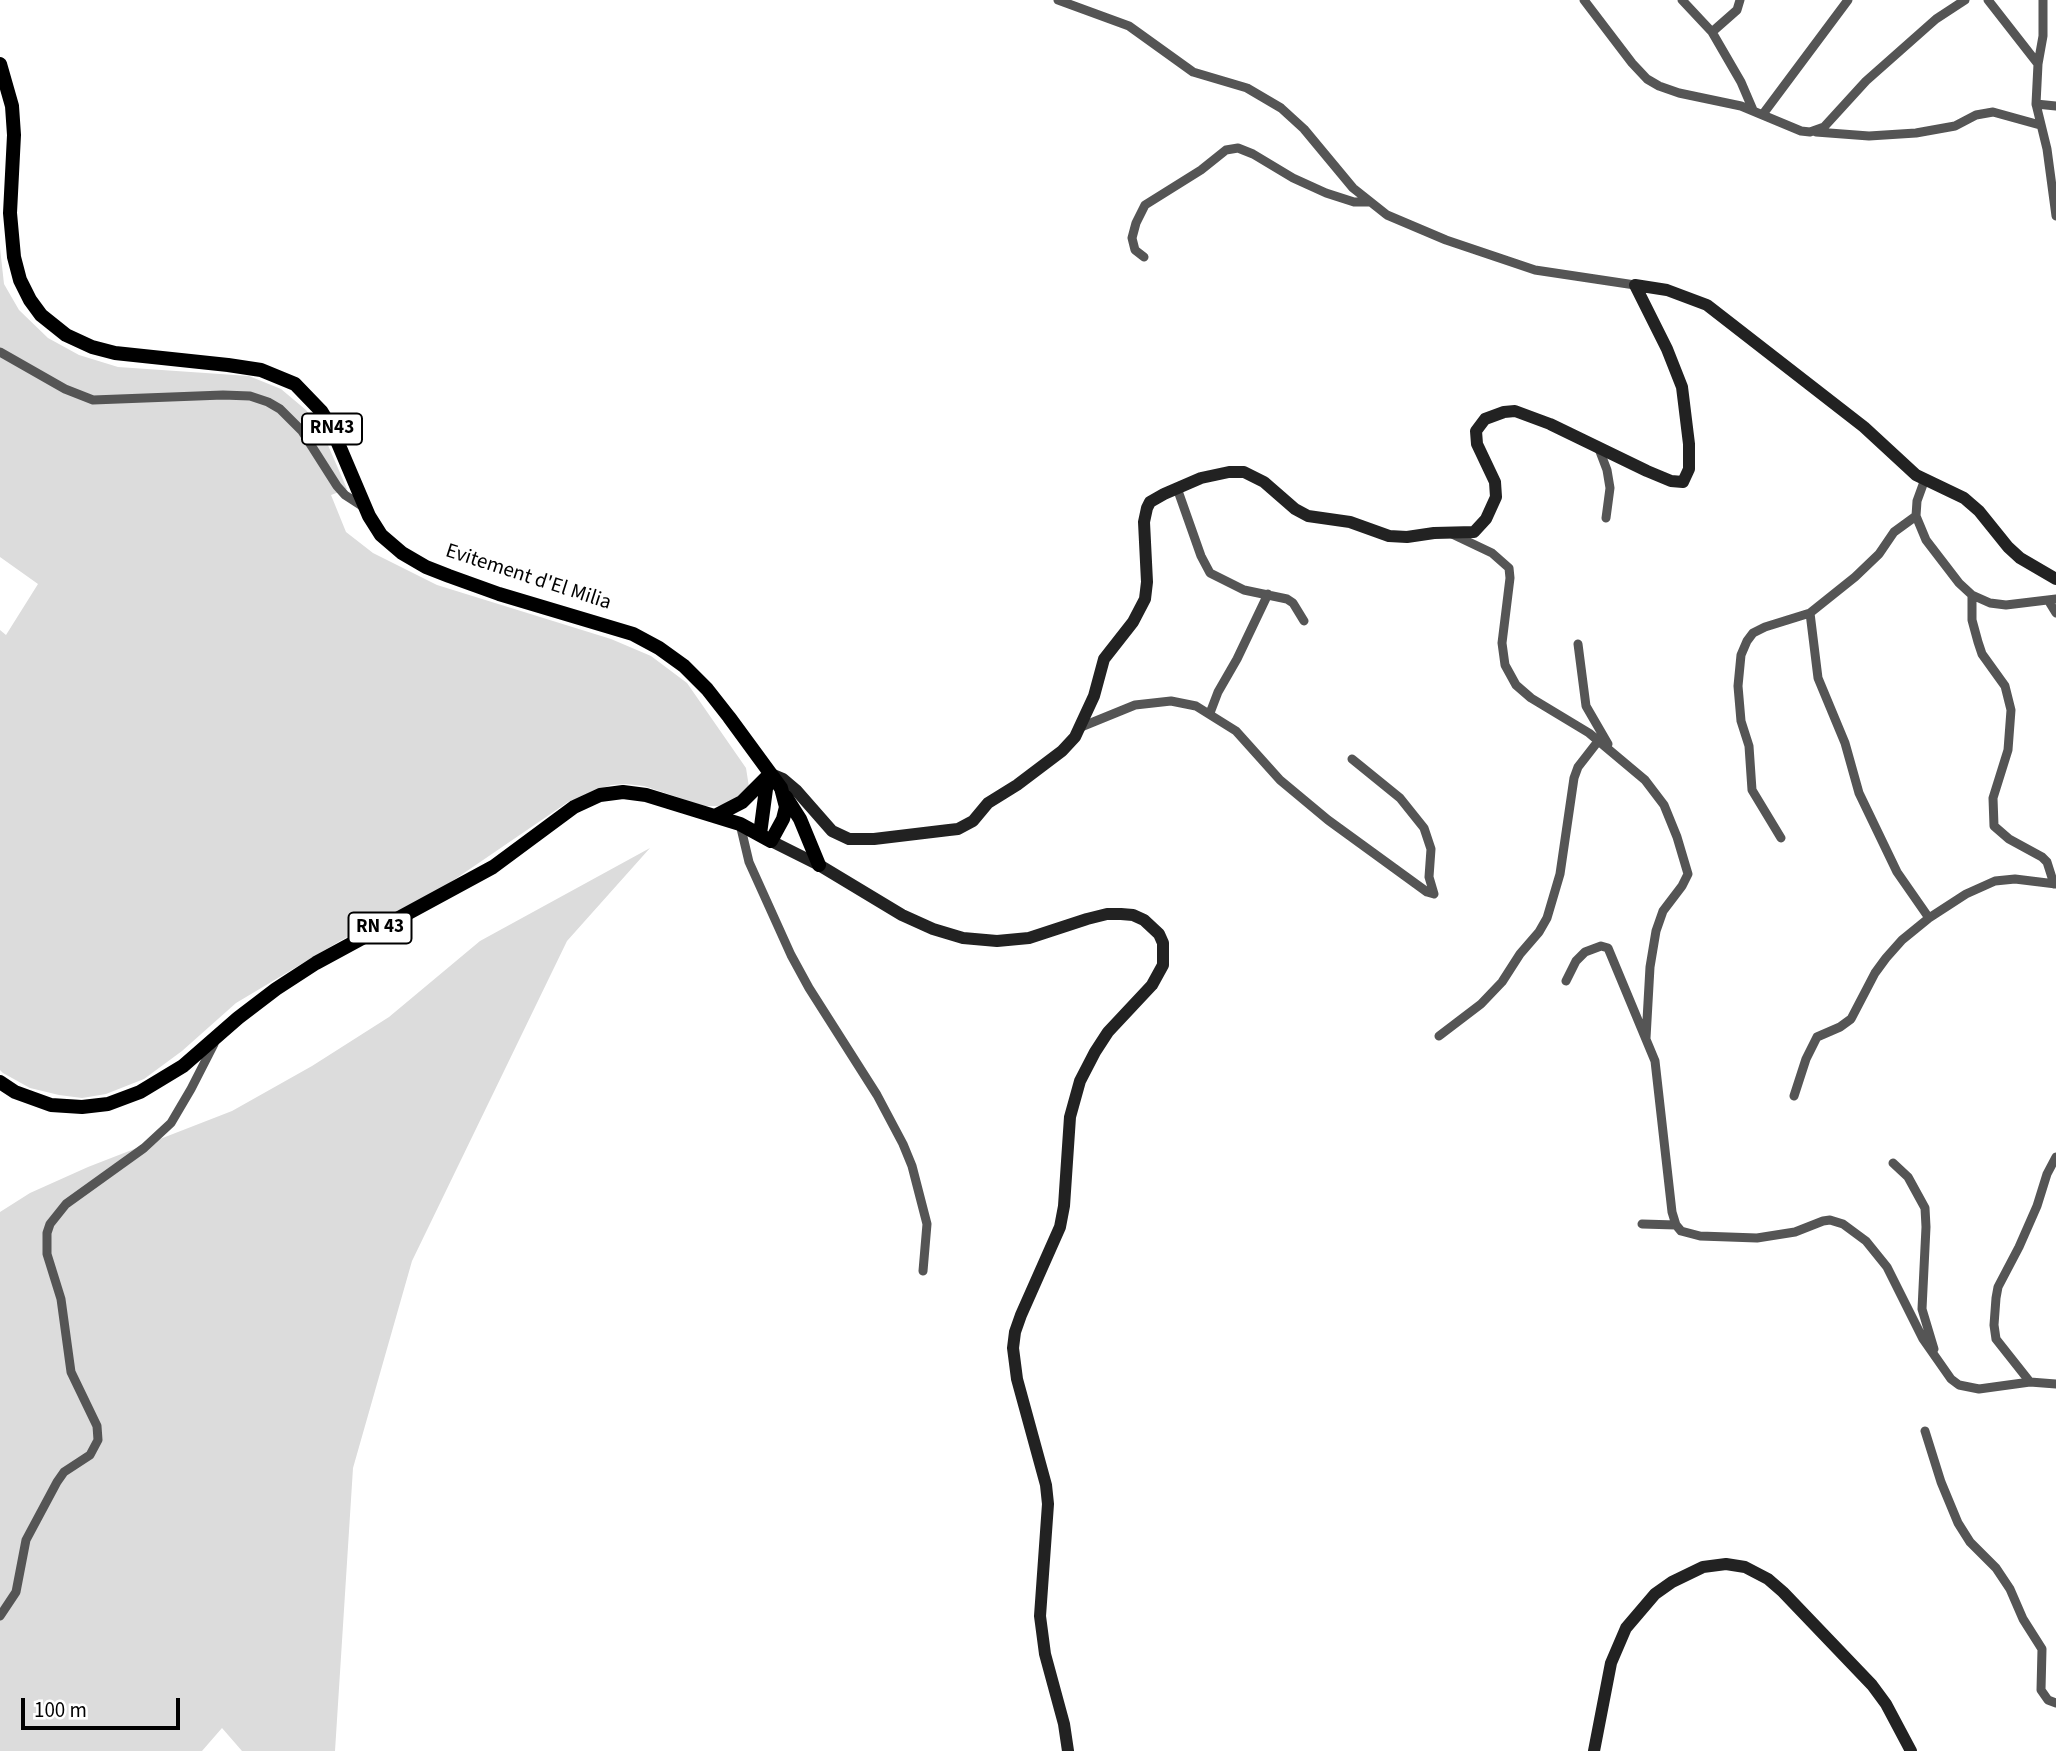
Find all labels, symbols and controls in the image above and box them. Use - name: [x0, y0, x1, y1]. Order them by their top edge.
- road number: RN43: [302, 414, 362, 444]
- street label: Evitement d'El Milia: [442, 539, 614, 617]
- road number: RN 43: [348, 912, 412, 944]
- scale bar: [24, 1684, 184, 1728]
- text: 100 m: [34, 1695, 87, 1725]

